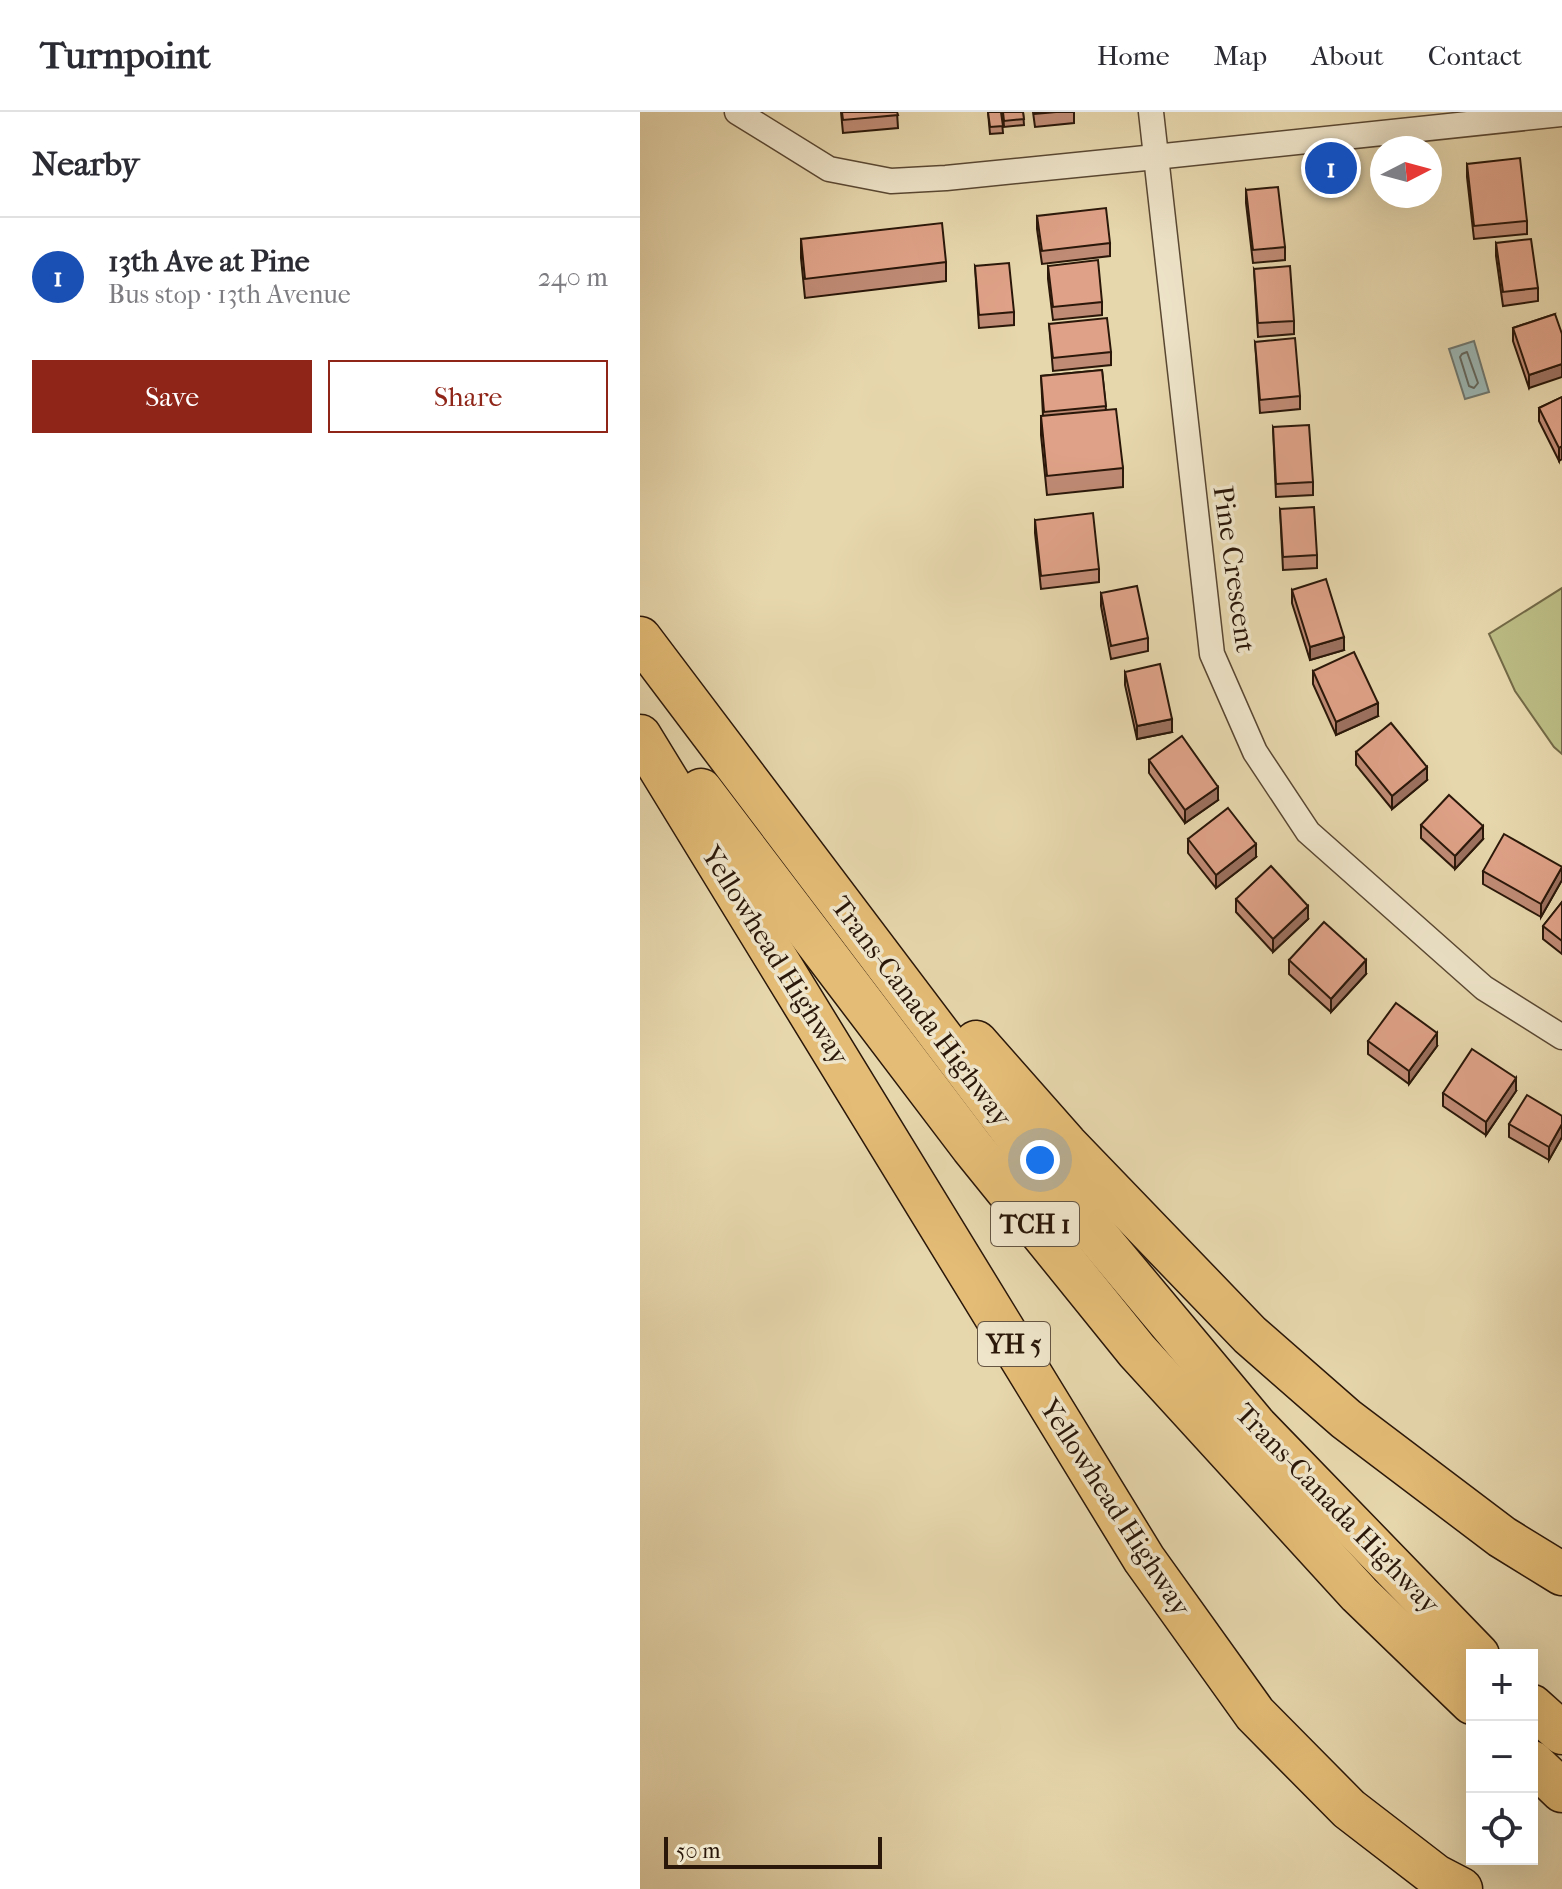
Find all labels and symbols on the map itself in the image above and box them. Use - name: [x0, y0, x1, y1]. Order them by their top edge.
- north arrow: [1370, 136, 1442, 208]
- pin: 1: [1305, 138, 1357, 198]
- street label: Pine Crescent: [1206, 484, 1263, 655]
- street label: Yellowhead Highway: [694, 839, 857, 1072]
- street label: Trans-Canada Highway: [824, 890, 1019, 1134]
- your location: [1020, 1140, 1060, 1180]
- road number: TCH 1: [991, 1202, 1079, 1246]
- road number: YH 5: [978, 1322, 1050, 1366]
- street label: Yellowhead Highway: [1033, 1392, 1199, 1623]
- street label: Trans-Canada Highway: [1229, 1396, 1447, 1621]
- scale bar: [664, 1833, 882, 1869]

